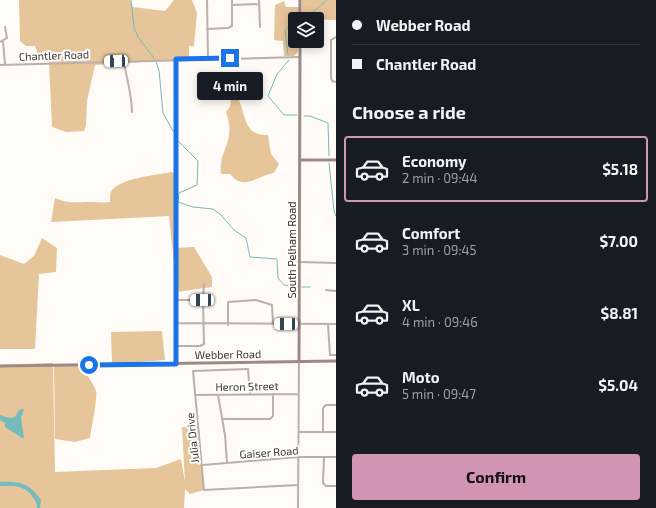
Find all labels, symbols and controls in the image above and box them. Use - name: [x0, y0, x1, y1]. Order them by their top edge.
- map controls: [288, 12, 324, 48]
- button: layers: [288, 12, 324, 48]
- text: Webber Road: [376, 16, 470, 34]
- street label: Chantler Road: [19, 47, 89, 63]
- route end: [221, 49, 239, 67]
- car: [104, 55, 128, 67]
- text: Chantler Road: [376, 55, 476, 73]
- callout: 4 min: [197, 72, 263, 100]
- text: 4 min: [213, 78, 247, 94]
- text: Choose a ride: [352, 101, 466, 123]
- icon: car: [354, 151, 390, 187]
- text: Economy: [402, 152, 467, 170]
- text: $5.18: [602, 160, 638, 178]
- text: 2 min · 09:44: [402, 170, 478, 186]
- street label: South Pelham Road: [285, 201, 298, 299]
- icon: car: [354, 223, 390, 259]
- text: Comfort: [402, 224, 460, 242]
- text: $7.00: [599, 232, 638, 250]
- text: 3 min · 09:45: [402, 242, 476, 258]
- car: [190, 294, 214, 306]
- icon: car: [354, 295, 390, 331]
- text: XL: [402, 296, 420, 314]
- text: $8.81: [600, 304, 638, 322]
- text: 4 min · 09:46: [402, 314, 478, 330]
- car: [274, 318, 298, 330]
- street label: Webber Road: [195, 347, 261, 361]
- route start: [80, 356, 98, 374]
- icon: car: [354, 367, 390, 403]
- text: Moto: [402, 368, 440, 386]
- text: $5.04: [598, 376, 638, 394]
- street label: Heron Street: [215, 379, 279, 393]
- text: 5 min · 09:47: [402, 386, 476, 402]
- street label: Julia Drive: [183, 412, 201, 464]
- street label: Gaiser Road: [239, 443, 299, 461]
- button: Confirm: [352, 454, 640, 500]

